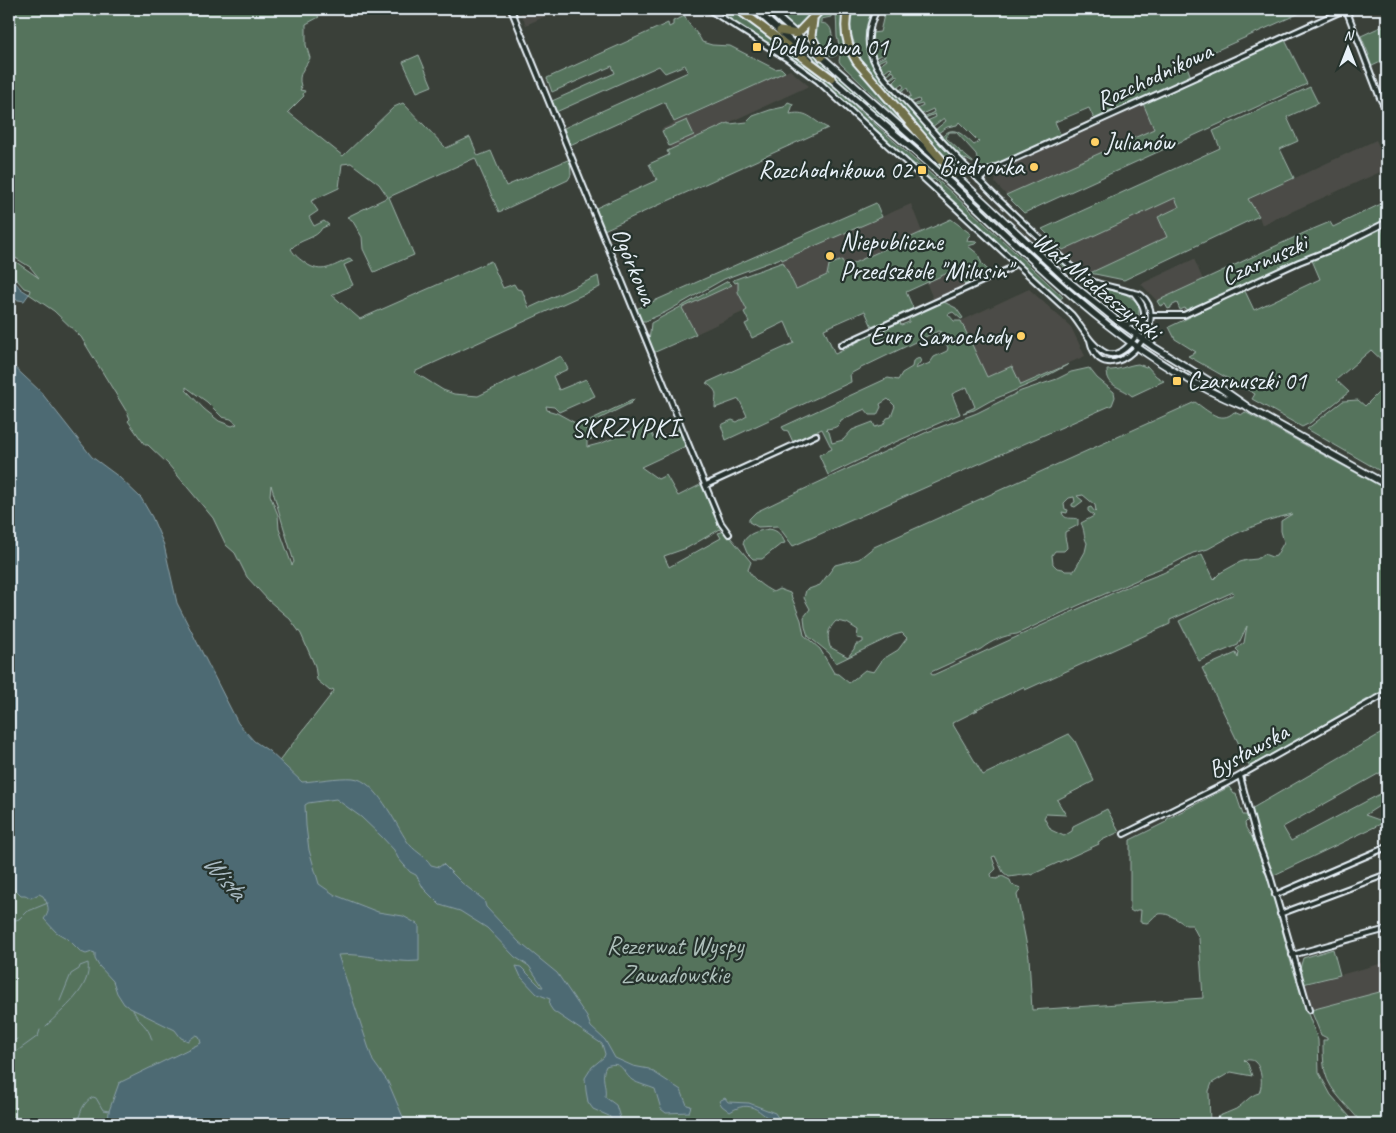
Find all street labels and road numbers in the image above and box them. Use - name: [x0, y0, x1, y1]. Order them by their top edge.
- street label: Rozchodnikowa: [1090, 34, 1219, 117]
- street label: Ogórkowa: [604, 223, 665, 311]
- street label: Wał Miedzeszyński: [1026, 224, 1170, 350]
- street label: Czarnuszki: [1216, 226, 1315, 293]
- street label: Bysławska: [1202, 715, 1296, 786]

